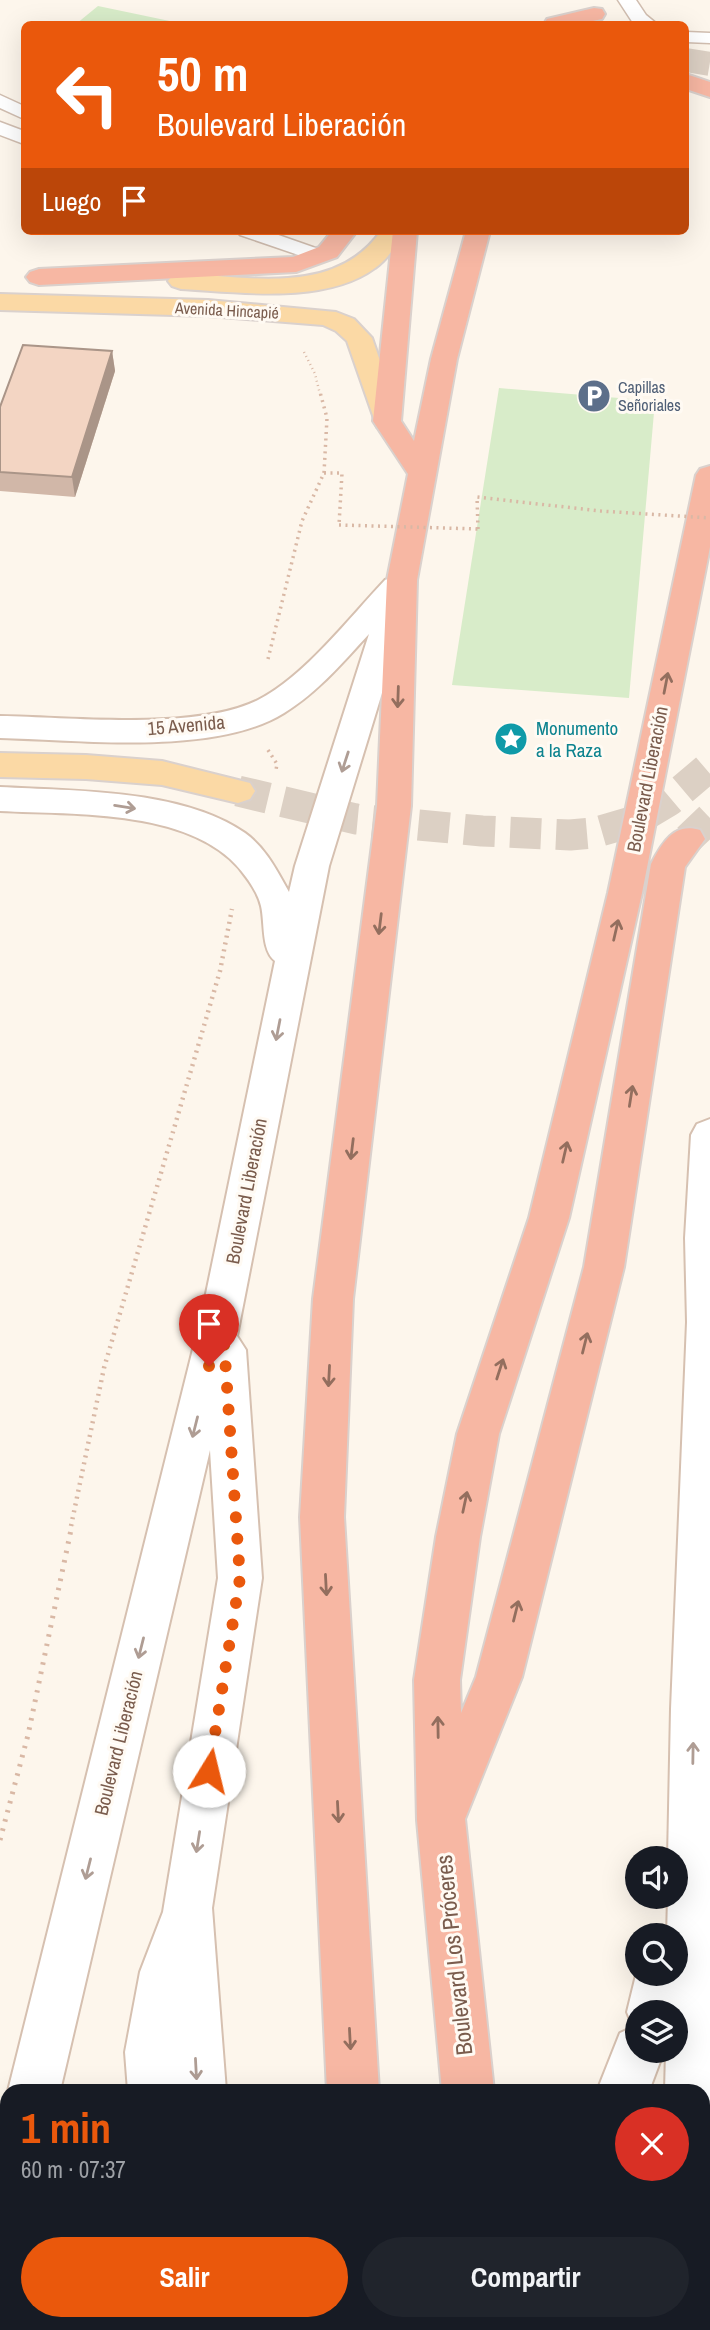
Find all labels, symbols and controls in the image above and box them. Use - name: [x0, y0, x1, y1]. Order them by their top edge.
- text: 50 m: [157, 40, 249, 106]
- icon: left: [42, 49, 133, 140]
- text: Boulevard Liberación: [157, 103, 406, 146]
- icon: arrive: [115, 182, 153, 220]
- text: Luego: [42, 184, 101, 219]
- street label: Avenida Hincapié: [173, 296, 280, 324]
- place label: Capillas Señoriales: [618, 376, 681, 416]
- parking icon: Capillas Señoriales: [575, 377, 613, 415]
- one-way arrow: [660, 672, 674, 695]
- one-way arrow: [391, 685, 405, 708]
- street label: Boulevard Liberación: [620, 704, 674, 854]
- street label: 15 Avenida: [146, 709, 226, 741]
- place label: Monumento a la Raza: [536, 715, 618, 763]
- place icon: Monumento a la Raza: [492, 720, 530, 758]
- one-way arrow: [337, 751, 350, 773]
- one-way arrow: [113, 801, 136, 814]
- one-way arrow: [373, 912, 386, 935]
- one-way arrow: [610, 919, 624, 942]
- one-way arrow: [271, 1018, 284, 1041]
- one-way arrow: [625, 1085, 638, 1108]
- street label: Boulevard Liberación: [219, 1116, 273, 1266]
- one-way arrow: [345, 1138, 358, 1160]
- one-way arrow: [559, 1141, 572, 1163]
- pin: [179, 1294, 239, 1366]
- icon: arrive: [190, 1305, 228, 1343]
- one-way arrow: [579, 1332, 592, 1355]
- one-way arrow: [495, 1359, 507, 1381]
- one-way arrow: [323, 1364, 336, 1387]
- one-way arrow: [188, 1415, 201, 1438]
- one-way arrow: [458, 1491, 472, 1514]
- one-way arrow: [320, 1573, 333, 1596]
- one-way arrow: [510, 1600, 523, 1623]
- one-way arrow: [134, 1636, 148, 1659]
- street label: Boulevard Liberación: [87, 1668, 149, 1818]
- one-way arrow: [432, 1716, 445, 1739]
- position arrow: [172, 1734, 246, 1808]
- one-way arrow: [686, 1742, 700, 1765]
- one-way arrow: [332, 1800, 345, 1823]
- one-way arrow: [191, 1831, 204, 1853]
- map controls: [625, 1846, 688, 2063]
- button: sound: [625, 1846, 688, 1909]
- street label: Boulevard Los Próceres: [428, 1853, 479, 2057]
- one-way arrow: [81, 1857, 94, 1880]
- button: search: [625, 1923, 688, 1986]
- button: layers: [625, 2000, 688, 2063]
- one-way arrow: [344, 2027, 357, 2050]
- one-way arrow: [190, 2057, 203, 2080]
- text: 1 min: [21, 2100, 111, 2156]
- button: close: [615, 2107, 689, 2181]
- text: 60 m · 07:37: [21, 2154, 126, 2185]
- button: Salir: [21, 2237, 348, 2317]
- button: Compartir: [362, 2237, 689, 2317]

